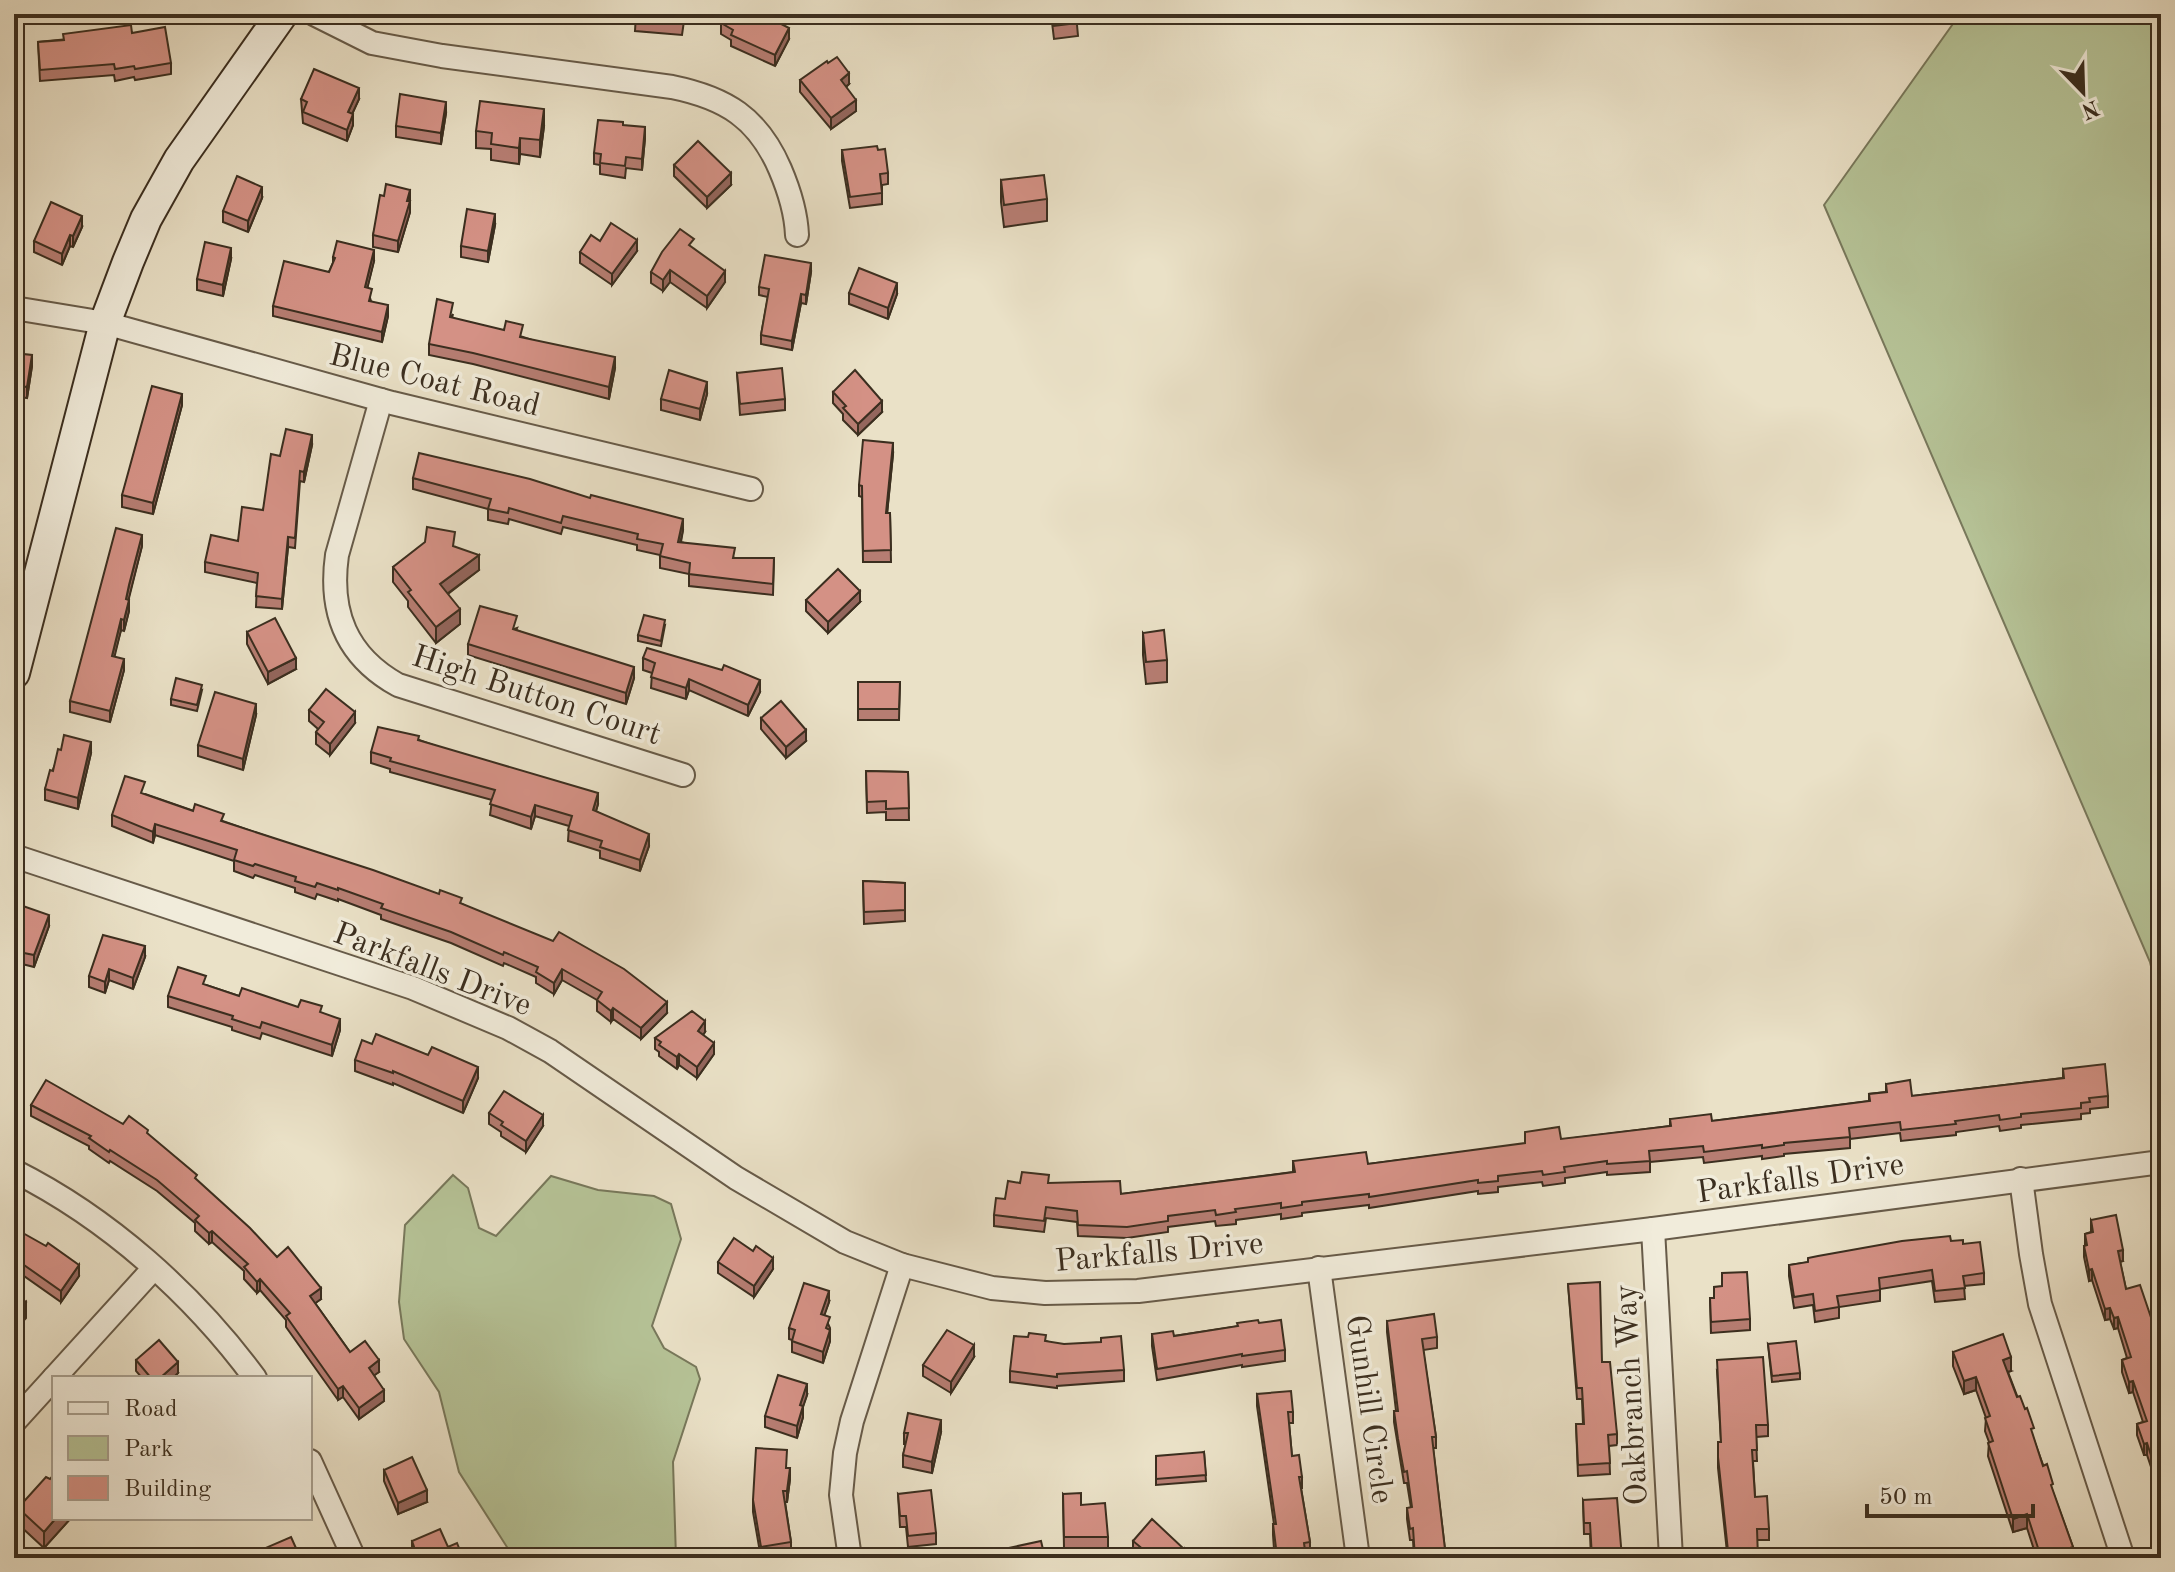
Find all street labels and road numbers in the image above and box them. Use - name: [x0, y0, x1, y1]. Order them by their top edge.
- street label: Blue Coat Road: [326, 340, 543, 424]
- street label: High Button Court: [408, 641, 665, 752]
- street label: Parkfalls Drive: [329, 918, 535, 1023]
- street label: Parkfalls Drive: [1695, 1150, 1906, 1210]
- street label: Parkfalls Drive: [1054, 1229, 1265, 1279]
- street label: Oakbranch Way: [1611, 1283, 1655, 1506]
- street label: Gunhill Circle: [1339, 1313, 1397, 1506]

